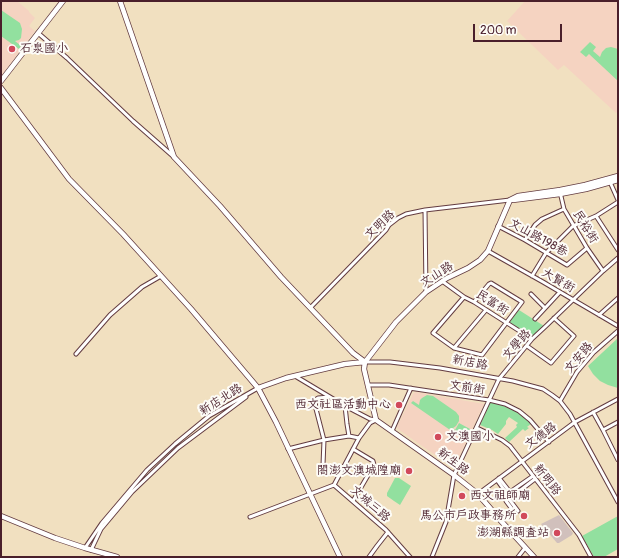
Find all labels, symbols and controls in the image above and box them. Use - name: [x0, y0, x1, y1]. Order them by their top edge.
- scale bar: [475, 16, 564, 42]
- text: 200 m: [480, 23, 516, 38]
- place label: 石泉國小: [20, 42, 68, 56]
- marker: 石泉國小: [7, 44, 17, 54]
- street label: 文明路: [362, 207, 398, 243]
- street label: 民裕街: [569, 208, 601, 246]
- street label: 文山路198巷: [506, 216, 570, 260]
- street label: 文山路: [418, 259, 456, 291]
- street label: 大賢街: [539, 266, 577, 296]
- street label: 民富街: [473, 287, 511, 319]
- street label: 文學路: [500, 327, 534, 363]
- street label: 文安路: [562, 340, 596, 376]
- street label: 新店路: [451, 352, 489, 374]
- street label: 文前街: [448, 378, 486, 398]
- street label: 新店北路: [197, 381, 245, 419]
- place label: 西文社區活動中心: [295, 398, 391, 412]
- marker: 西文社區活動中心: [394, 400, 404, 410]
- street label: 文德路: [522, 420, 560, 452]
- place label: 文澳國小: [446, 430, 494, 444]
- marker: 文澳國小: [433, 432, 443, 442]
- street label: 新生路: [434, 445, 472, 479]
- street label: 新明路: [530, 461, 564, 499]
- place label: 閤澎文澳城隍廟: [317, 464, 401, 478]
- marker: 閤澎文澳城隍廟: [404, 466, 414, 476]
- street label: 文城三路: [347, 483, 393, 525]
- place label: 西文祖師廟: [470, 489, 530, 503]
- marker: 西文祖師廟: [457, 491, 467, 501]
- place label: 馬公市戶政事務所: [420, 509, 516, 523]
- marker: 馬公市戶政事務所: [519, 511, 529, 521]
- place label: 澎湖縣調查站: [477, 526, 549, 540]
- marker: 澎湖縣調查站: [552, 528, 562, 538]

